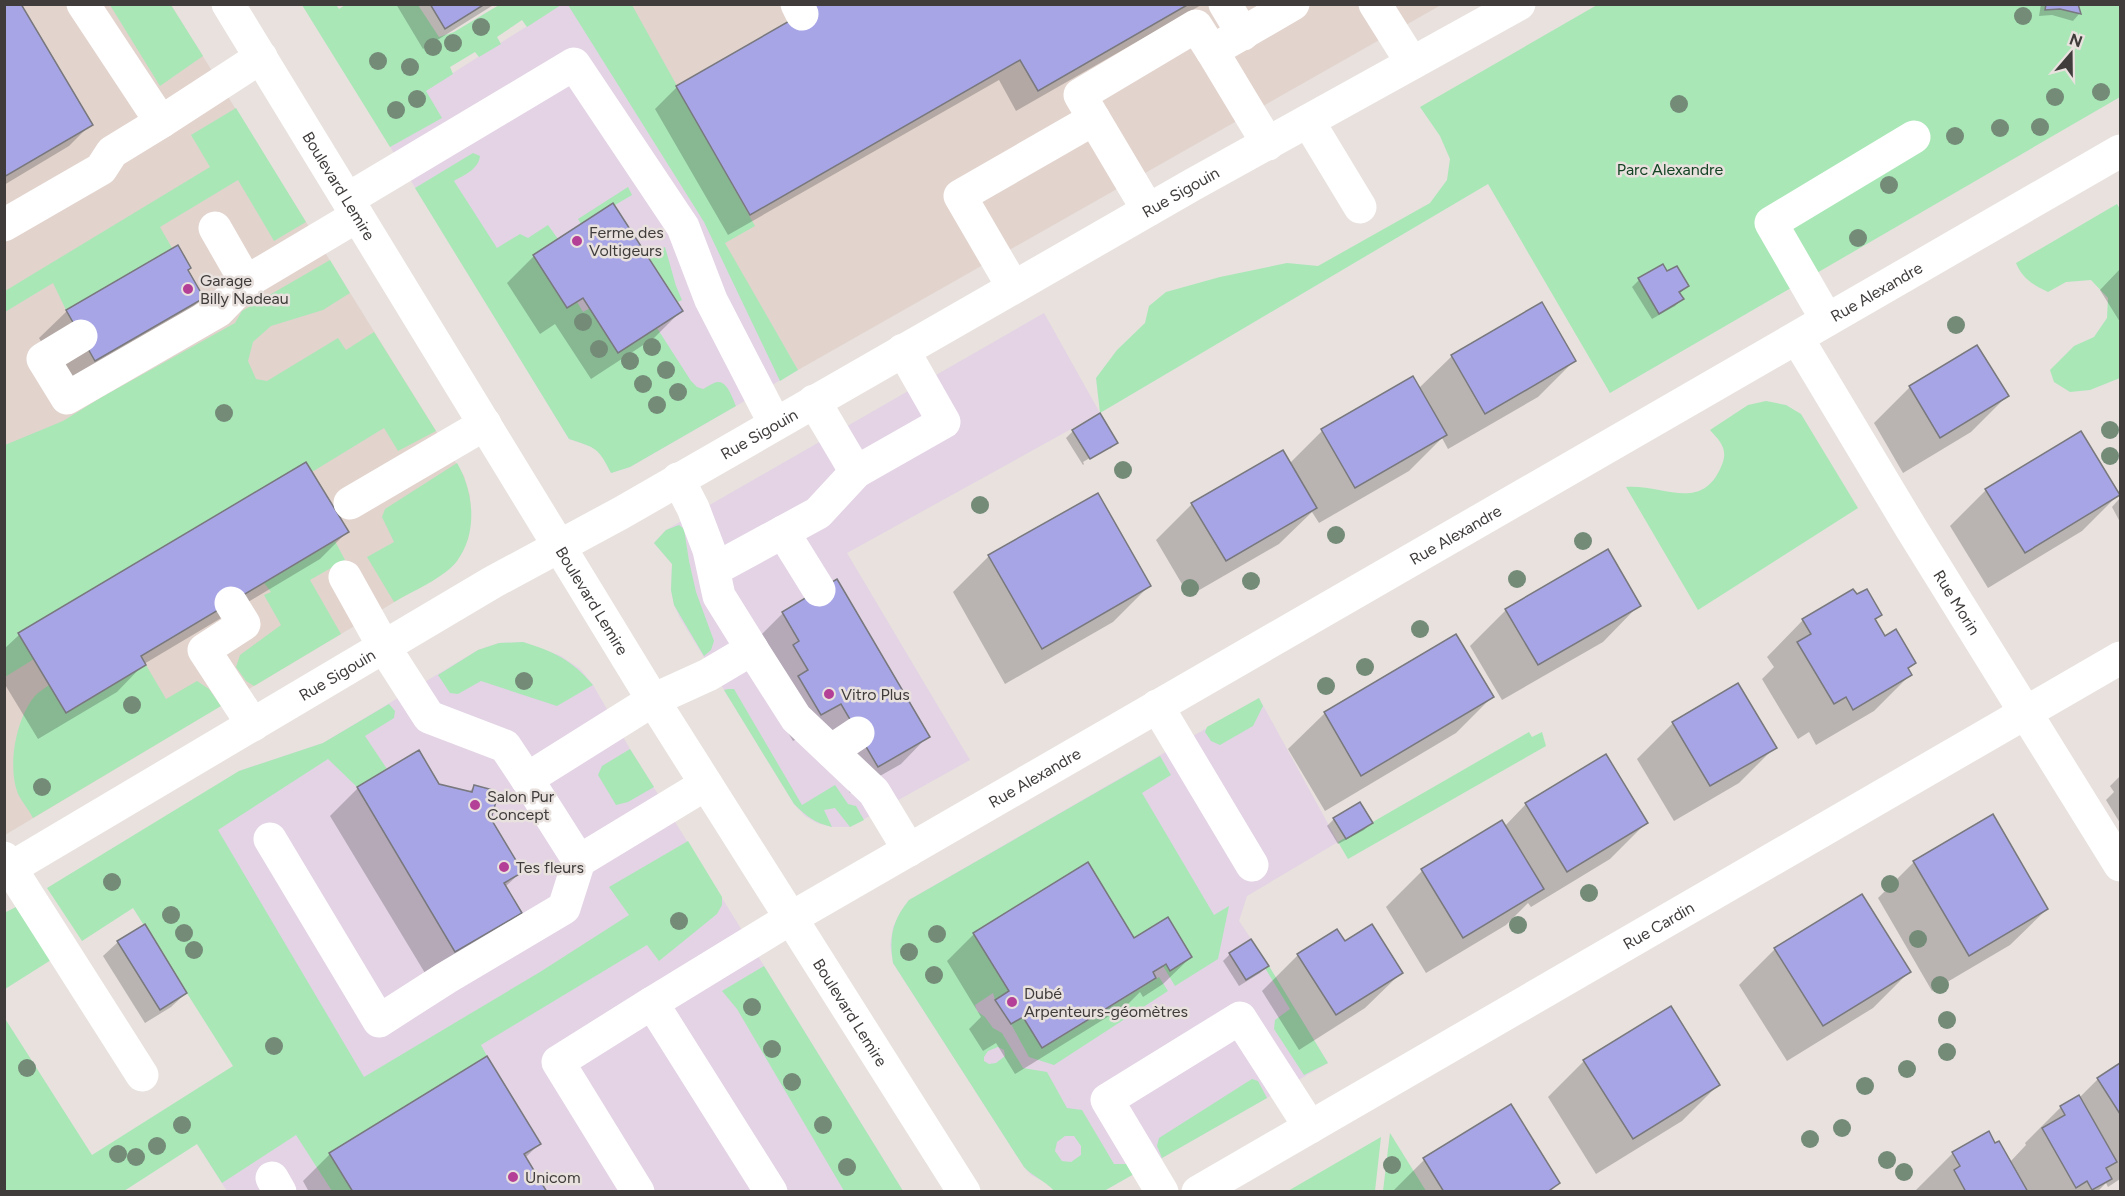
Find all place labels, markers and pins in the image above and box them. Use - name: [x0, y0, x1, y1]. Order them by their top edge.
- place label: Ferme des Voltigeurs: [589, 223, 664, 260]
- marker: Ferme des Voltigeurs: [570, 234, 584, 248]
- place label: Garage Billy Nadeau: [200, 271, 289, 308]
- marker: Garage Billy Nadeau: [181, 282, 195, 296]
- place label: Vitro Plus: [841, 685, 910, 704]
- marker: Vitro Plus: [822, 687, 836, 701]
- place label: Salon Pur Concept: [487, 787, 555, 824]
- marker: Salon Pur Concept: [468, 798, 482, 812]
- place label: Tes fleurs: [516, 858, 584, 877]
- marker: Tes fleurs: [497, 860, 511, 874]
- place label: Dubé Arpenteurs-géomètres: [1024, 984, 1188, 1021]
- marker: Dubé Arpenteurs-géomètres: [1005, 995, 1019, 1009]
- place label: Unicom: [525, 1168, 581, 1187]
- marker: Unicom: [506, 1170, 520, 1184]

